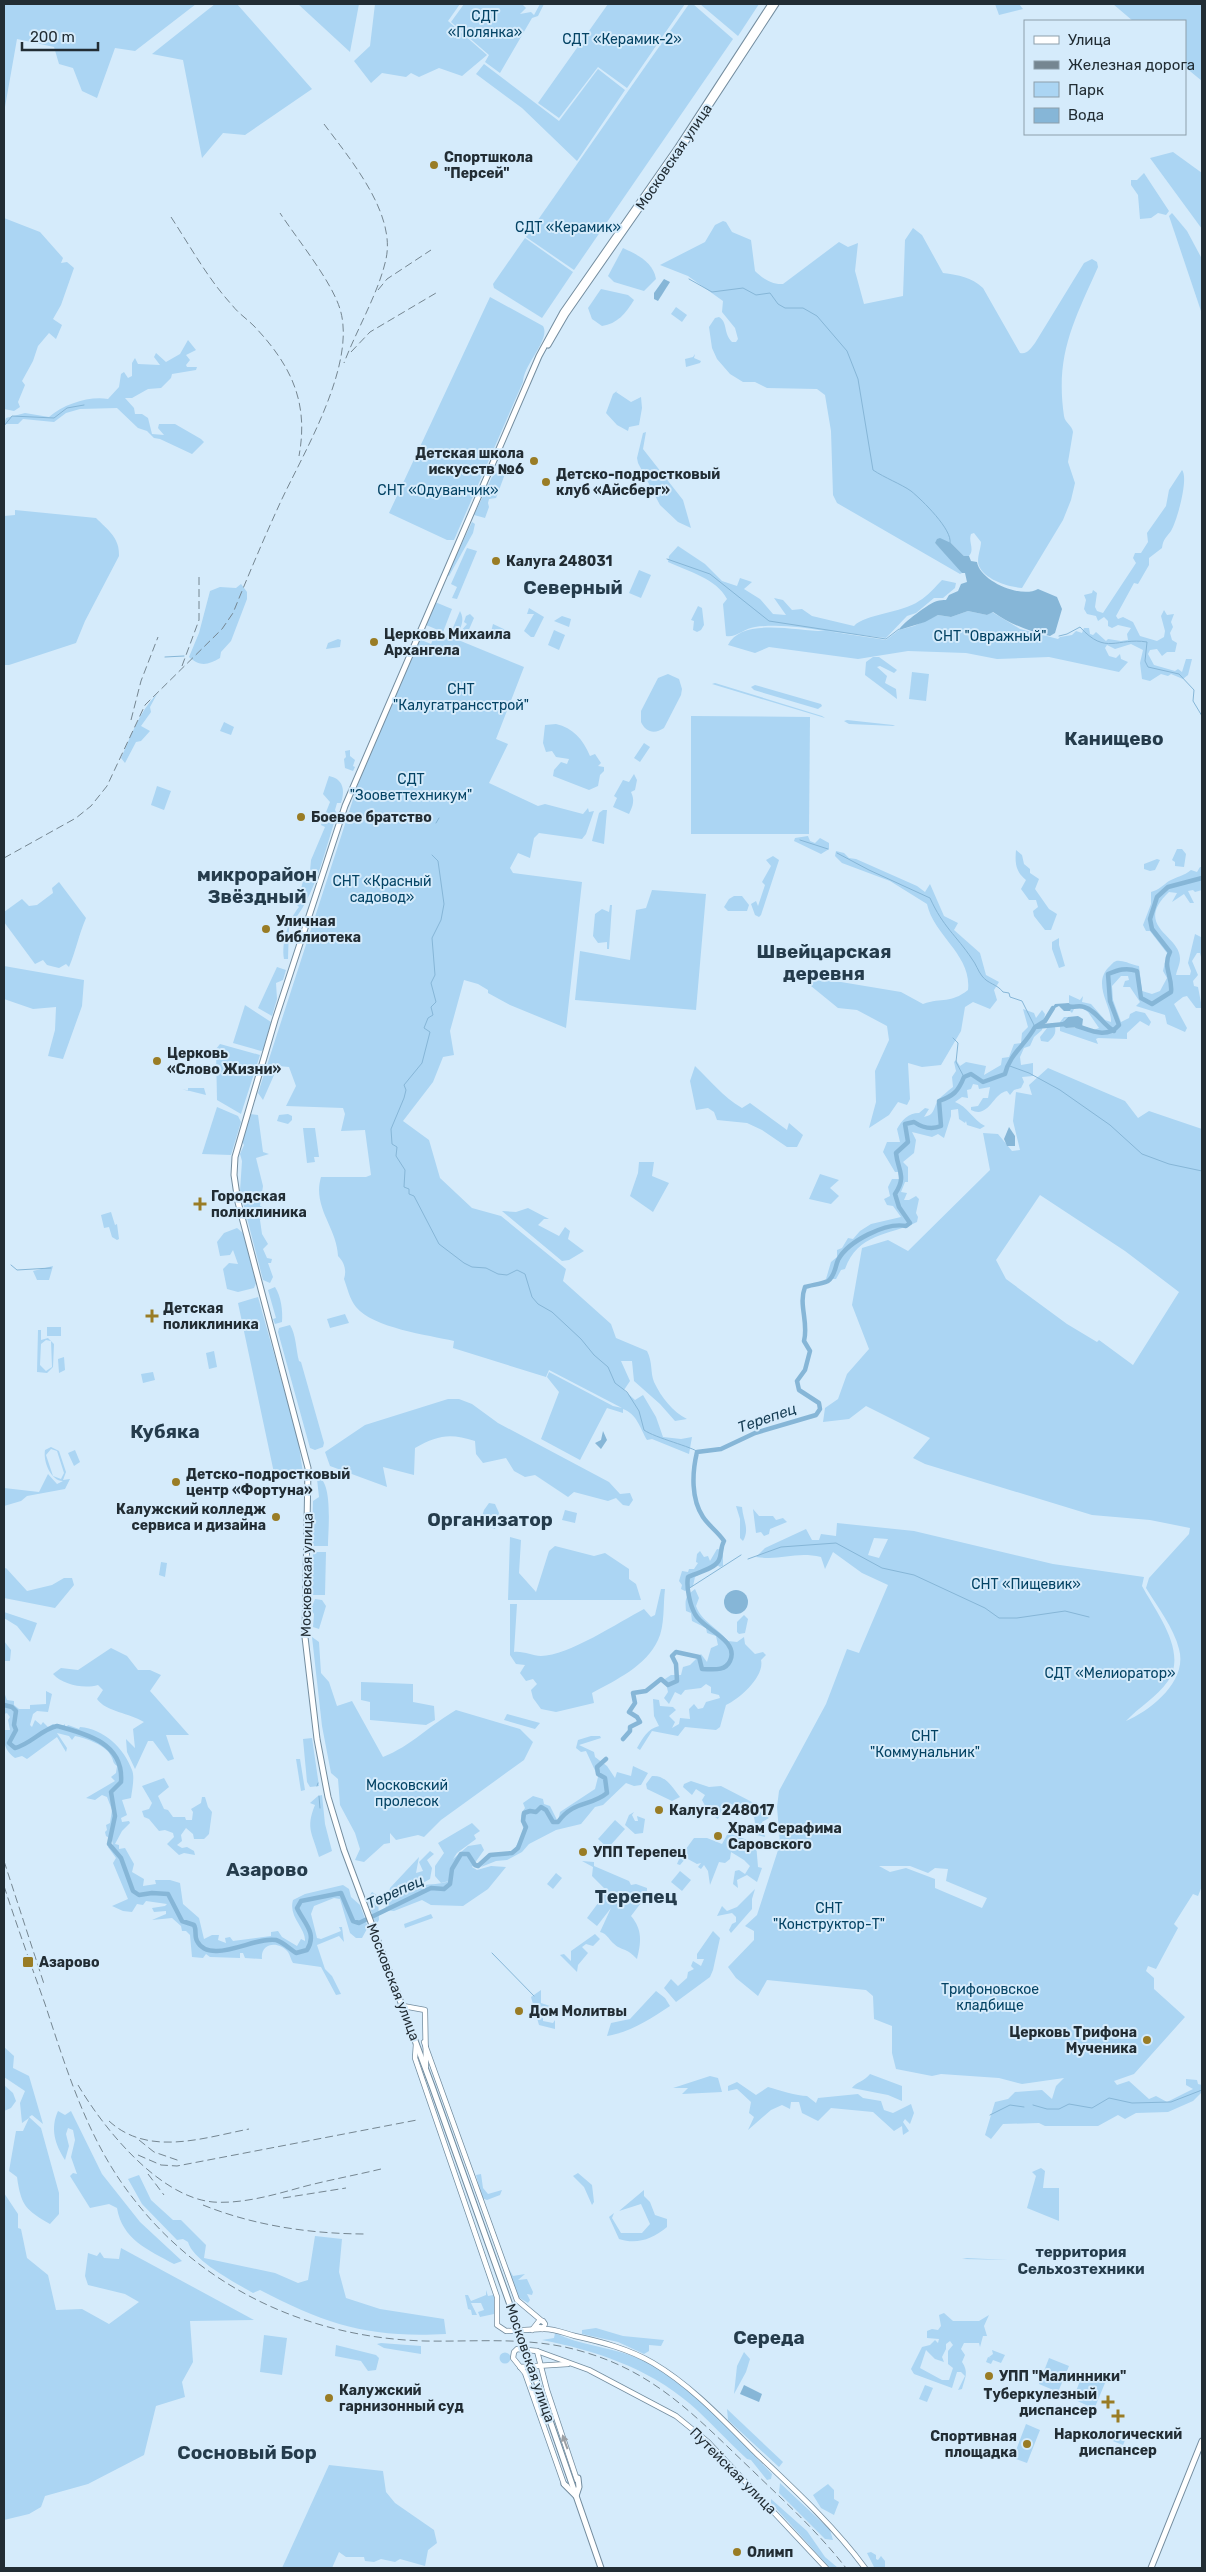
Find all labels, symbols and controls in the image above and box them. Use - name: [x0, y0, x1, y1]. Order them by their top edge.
- park label: СДТ «Полянка»: [448, 8, 522, 41]
- scale bar: [22, 20, 99, 52]
- legend: [1024, 20, 1186, 135]
- text: 200 m: [30, 28, 75, 46]
- park label: СДТ «Керамик-2»: [562, 31, 682, 48]
- text: Улица: [1068, 31, 1111, 49]
- text: Железная дорога: [1068, 56, 1195, 74]
- text: Парк: [1068, 81, 1104, 99]
- street label: Московская улица: [632, 101, 716, 213]
- text: Вода: [1068, 106, 1104, 124]
- place label: Спортшкола "Персей": [444, 149, 533, 182]
- marker: Спортшкола "Персей": [428, 159, 440, 171]
- park label: СДТ «Керамик»: [515, 219, 621, 236]
- place label: Детская школа искусств №6: [415, 445, 524, 478]
- marker: Детская школа искусств №6: [528, 455, 540, 467]
- place label: Детско-подростковый клуб «Айсберг»: [556, 466, 720, 499]
- marker: Детско-подростковый клуб «Айсберг»: [540, 476, 552, 488]
- park label: СНТ «Одуванчик»: [377, 482, 499, 499]
- place label: Калуга 248031: [506, 553, 612, 570]
- marker: Калуга 248031: [490, 555, 502, 567]
- district label: Северный: [523, 576, 623, 599]
- place label: Церковь Михаила Архангела: [384, 626, 511, 659]
- park label: СНТ "Овражный": [934, 628, 1046, 645]
- marker: Церковь Михаила Архангела: [368, 636, 380, 648]
- park label: СНТ "Калугатрансстрой": [393, 681, 529, 714]
- district label: Канищево: [1064, 727, 1164, 750]
- park label: СДТ "Зооветтехникум": [350, 771, 472, 804]
- place label: Боевое братство: [311, 809, 432, 826]
- marker: Боевое братство: [295, 811, 307, 823]
- district label: микрорайон Звёздный: [197, 863, 317, 908]
- park label: СНТ «Красный садовод»: [332, 873, 432, 906]
- place label: Уличная библиотека: [276, 913, 361, 946]
- marker: Уличная библиотека: [260, 923, 272, 935]
- district label: Швейцарская деревня: [757, 940, 891, 985]
- place label: Церковь «Слово Жизни»: [167, 1045, 281, 1078]
- marker: Церковь «Слово Жизни»: [151, 1055, 163, 1067]
- place label: Городская поликлиника: [211, 1188, 307, 1221]
- marker: Городская поликлиника: [193, 1197, 207, 1211]
- place label: Детская поликлиника: [163, 1300, 259, 1333]
- marker: Детская поликлиника: [145, 1309, 159, 1323]
- water label: Терепец: [735, 1400, 799, 1436]
- district label: Кубяка: [130, 1420, 200, 1443]
- place label: Детско-подростковый центр «Фортуна»: [186, 1466, 350, 1499]
- marker: Детско-подростковый центр «Фортуна»: [170, 1476, 182, 1488]
- place label: Калужский колледж сервиса и дизайна: [116, 1501, 266, 1534]
- district label: Организатор: [427, 1508, 553, 1531]
- marker: Калужский колледж сервиса и дизайна: [270, 1511, 282, 1523]
- street label: Московская улица: [297, 1513, 317, 1637]
- park label: СНТ «Пищевик»: [971, 1576, 1081, 1593]
- park label: СДТ «Мелиоратор»: [1045, 1665, 1176, 1682]
- park label: СНТ "Коммунальник": [870, 1728, 980, 1761]
- park label: Московский пролесок: [366, 1777, 448, 1810]
- place label: Калуга 248017: [669, 1802, 774, 1819]
- marker: Калуга 248017: [653, 1804, 665, 1816]
- place label: Храм Серафима Саровского: [728, 1820, 842, 1853]
- marker: Храм Серафима Саровского: [712, 1830, 724, 1842]
- place label: УПП Терепец: [593, 1844, 687, 1861]
- marker: УПП Терепец: [577, 1846, 589, 1858]
- district label: Азарово: [226, 1858, 308, 1881]
- water label: Терепец: [363, 1871, 427, 1913]
- district label: Терепец: [595, 1885, 678, 1908]
- park label: СНТ "Конструктор-Т": [773, 1900, 885, 1933]
- street label: Московская улица: [363, 1921, 423, 2043]
- place label: Азарово: [39, 1954, 100, 1971]
- marker: Азарово: [21, 1955, 35, 1969]
- park label: Трифоновское кладбище: [941, 1981, 1039, 2014]
- place label: Дом Молитвы: [529, 2003, 627, 2020]
- marker: Дом Молитвы: [513, 2005, 525, 2017]
- place label: Церковь Трифона Мученика: [1009, 2024, 1137, 2057]
- marker: Церковь Трифона Мученика: [1141, 2034, 1153, 2046]
- district label: территория Сельхозтехники: [1017, 2243, 1145, 2278]
- street label: Московская улица: [502, 2301, 558, 2425]
- district label: Середа: [733, 2326, 805, 2349]
- place label: УПП "Малинники": [999, 2368, 1126, 2385]
- marker: УПП "Малинники": [983, 2370, 995, 2382]
- place label: Калужский гарнизонный суд: [339, 2382, 464, 2415]
- place label: Туберкулезный диспансер: [984, 2386, 1097, 2419]
- marker: Калужский гарнизонный суд: [323, 2392, 335, 2404]
- marker: Туберкулезный диспансер: [1101, 2395, 1115, 2409]
- marker: Наркологический диспансер: [1111, 2409, 1125, 2423]
- street label: Путейская улица: [686, 2424, 780, 2518]
- place label: Наркологический диспансер: [1054, 2426, 1182, 2459]
- place label: Спортивная площадка: [930, 2428, 1017, 2461]
- one-way arrow: [561, 2434, 569, 2449]
- marker: Спортивная площадка: [1021, 2438, 1033, 2450]
- district label: Сосновый Бор: [177, 2441, 317, 2464]
- place label: Олимп: [747, 2544, 793, 2561]
- marker: Олимп: [731, 2546, 743, 2558]

